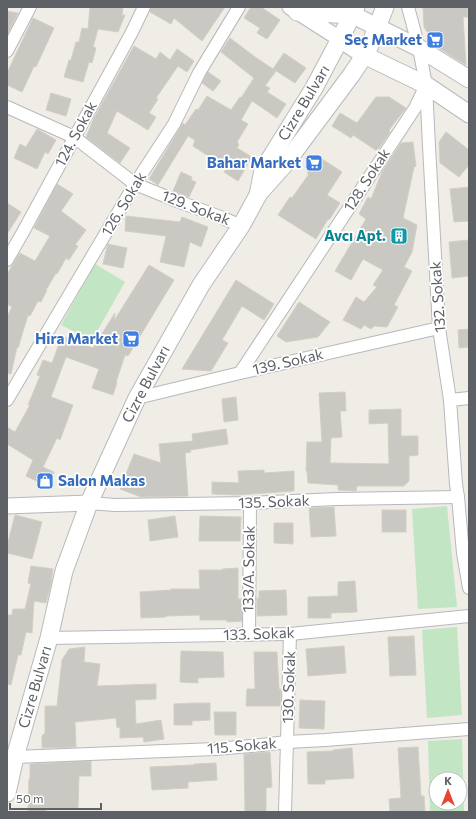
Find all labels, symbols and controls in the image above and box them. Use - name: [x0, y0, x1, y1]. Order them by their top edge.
- place label: Seç Market: [344, 30, 422, 48]
- supermarket icon: Seç Market: [425, 30, 445, 50]
- street label: Cizre Bulvarı: [273, 61, 333, 144]
- street label: 124. Sokak: [50, 98, 100, 169]
- street label: 128. Sokak: [339, 144, 393, 214]
- place label: Bahar Market: [207, 153, 301, 171]
- supermarket icon: Bahar Market: [304, 153, 324, 173]
- street label: 126. Sokak: [97, 168, 149, 239]
- street label: 129. Sokak: [160, 186, 233, 228]
- place label: Avcı Apt.: [324, 226, 386, 244]
- building icon: Avcı Apt.: [389, 226, 409, 246]
- street label: 132. Sokak: [426, 261, 448, 333]
- place label: Hira Market: [35, 329, 118, 347]
- supermarket icon: Hira Market: [121, 329, 141, 349]
- street label: Cizre Bulvarı: [117, 342, 173, 425]
- street label: 139. Sokak: [251, 344, 325, 378]
- shop icon: Salon Makas: [35, 471, 55, 491]
- place label: Salon Makas: [58, 471, 145, 489]
- street label: 135. Sokak: [238, 491, 310, 511]
- street label: 133/A. Sokak: [238, 525, 258, 613]
- street label: 133. Sokak: [223, 623, 295, 643]
- street label: Cizre Bulvarı: [14, 643, 54, 730]
- street label: 130. Sokak: [278, 650, 298, 724]
- street label: 115. Sokak: [207, 733, 277, 757]
- north arrow: [428, 771, 468, 811]
- text: K: [444, 774, 452, 787]
- scale bar: [10, 785, 101, 811]
- text: 50 m: [16, 791, 44, 805]

